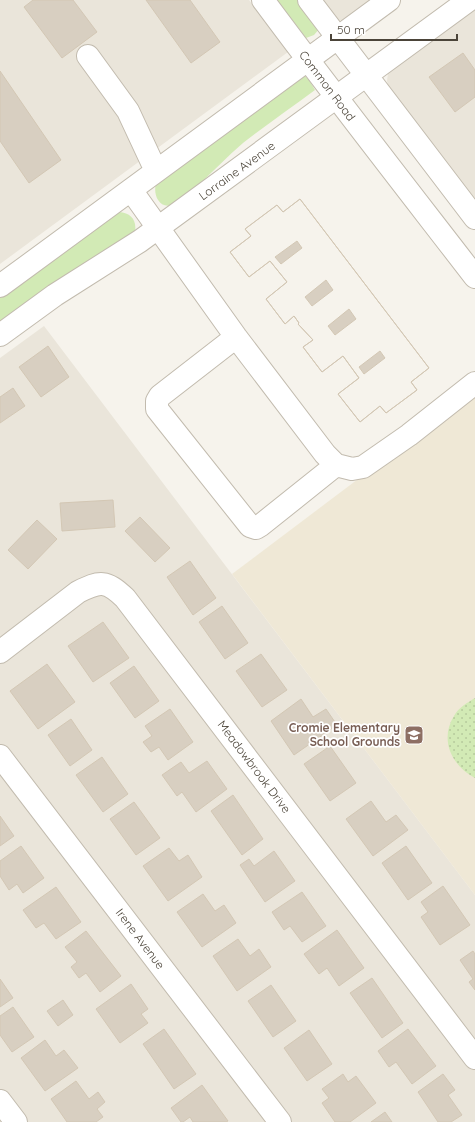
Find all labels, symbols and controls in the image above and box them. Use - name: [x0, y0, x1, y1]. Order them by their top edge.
- scale bar: [331, 16, 457, 42]
- text: 50 m: [337, 22, 365, 37]
- street label: Common Road: [296, 48, 359, 124]
- street label: Lorraine Avenue: [196, 138, 278, 203]
- street label: Meadowbrook Drive: [215, 717, 294, 816]
- place label: Cromie Elementary School Grounds: [289, 720, 400, 749]
- school or university icon: Cromie Elementary School Grounds: [403, 724, 425, 746]
- street label: Irene Avenue: [113, 905, 168, 972]

